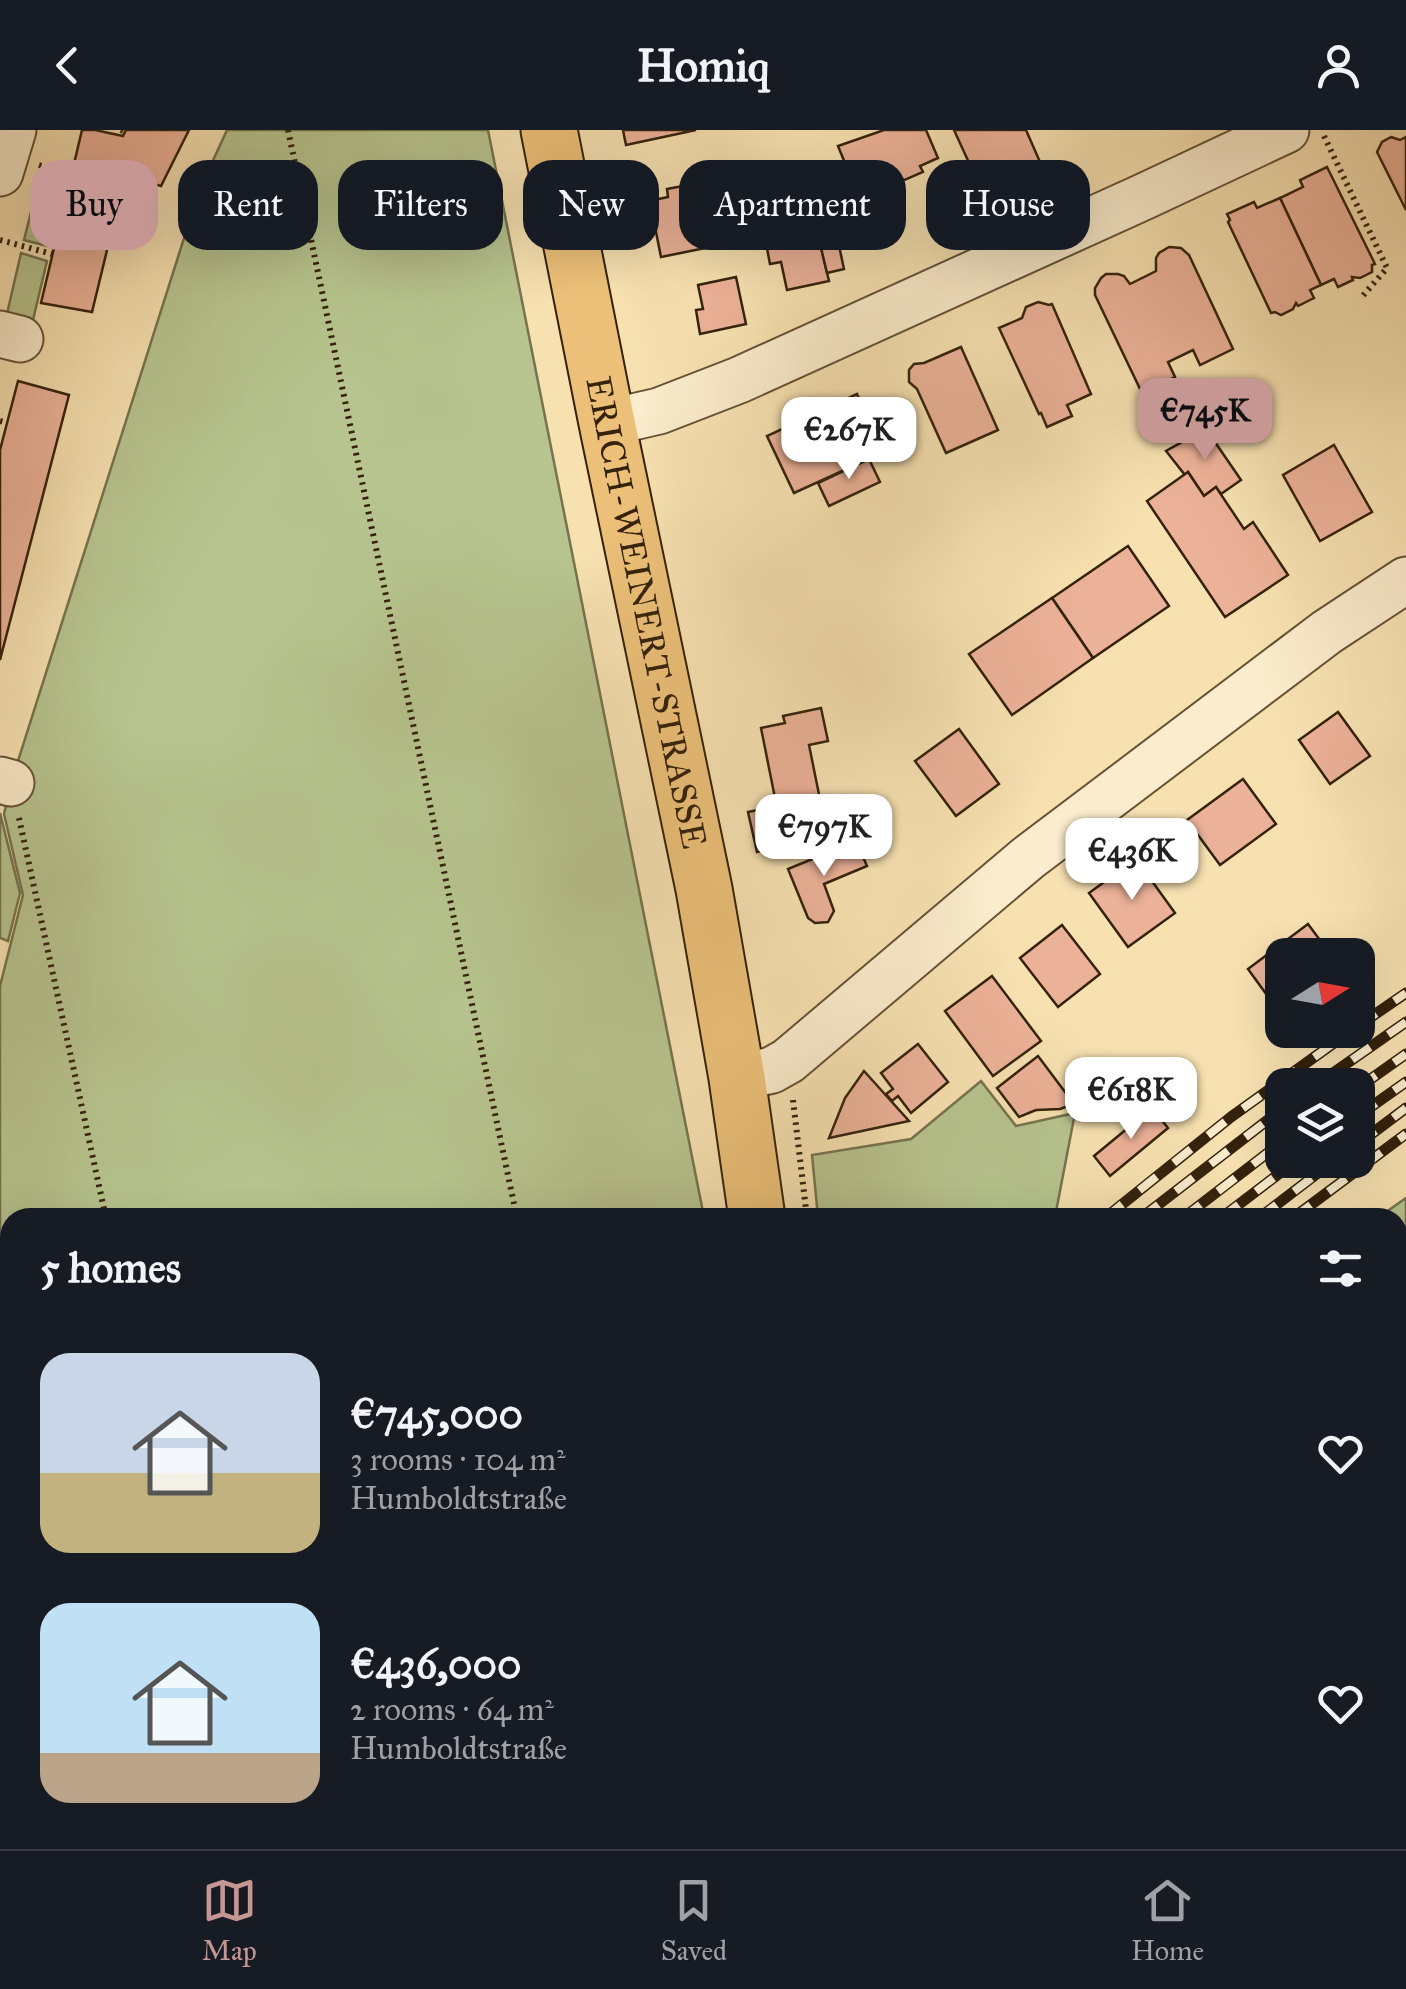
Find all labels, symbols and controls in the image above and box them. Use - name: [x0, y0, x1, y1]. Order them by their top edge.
- icon: back: [40, 38, 95, 93]
- text: Homiq: [637, 38, 769, 93]
- icon: person: [1311, 38, 1366, 93]
- chip: Buy: [30, 160, 158, 250]
- chip: Rent: [178, 160, 318, 250]
- chip: Filters: [338, 160, 503, 250]
- chip: New: [523, 160, 659, 250]
- chip: Apartment: [679, 160, 906, 250]
- chip: House: [926, 160, 1090, 250]
- street label: ERICH-WEINERT-STRASSE: [577, 372, 716, 852]
- pin: €745K: [1135, 378, 1275, 463]
- text: €745K: [1159, 391, 1251, 430]
- pin: €267K: [779, 397, 919, 482]
- text: €267K: [803, 410, 895, 449]
- pin: €797K: [754, 794, 894, 879]
- text: €797K: [777, 807, 871, 846]
- pin: €436K: [1062, 818, 1202, 903]
- text: €436K: [1087, 831, 1177, 870]
- north arrow: [1265, 938, 1375, 1048]
- map controls: [1265, 938, 1375, 1178]
- pin: €618K: [1061, 1057, 1201, 1142]
- button: layers: [1265, 1068, 1375, 1178]
- text: €618K: [1087, 1070, 1175, 1109]
- icon: filters: [1313, 1241, 1368, 1296]
- text: 5 homes: [40, 1242, 181, 1294]
- text: €745,000: [350, 1388, 523, 1440]
- icon: home: [120, 1393, 240, 1513]
- icon: heart: [1313, 1426, 1368, 1481]
- text: 3 rooms · 104 m²: [350, 1440, 566, 1479]
- text: Humboldtstraße: [350, 1479, 567, 1518]
- text: €436,000: [350, 1638, 521, 1690]
- icon: home: [120, 1643, 240, 1763]
- icon: heart: [1313, 1676, 1368, 1731]
- text: 2 rooms · 64 m²: [350, 1690, 554, 1729]
- text: Humboldtstraße: [350, 1729, 567, 1768]
- tab: Map: [202, 1873, 257, 1968]
- tab: Saved: [661, 1873, 727, 1968]
- tab: Home: [1131, 1873, 1204, 1968]

